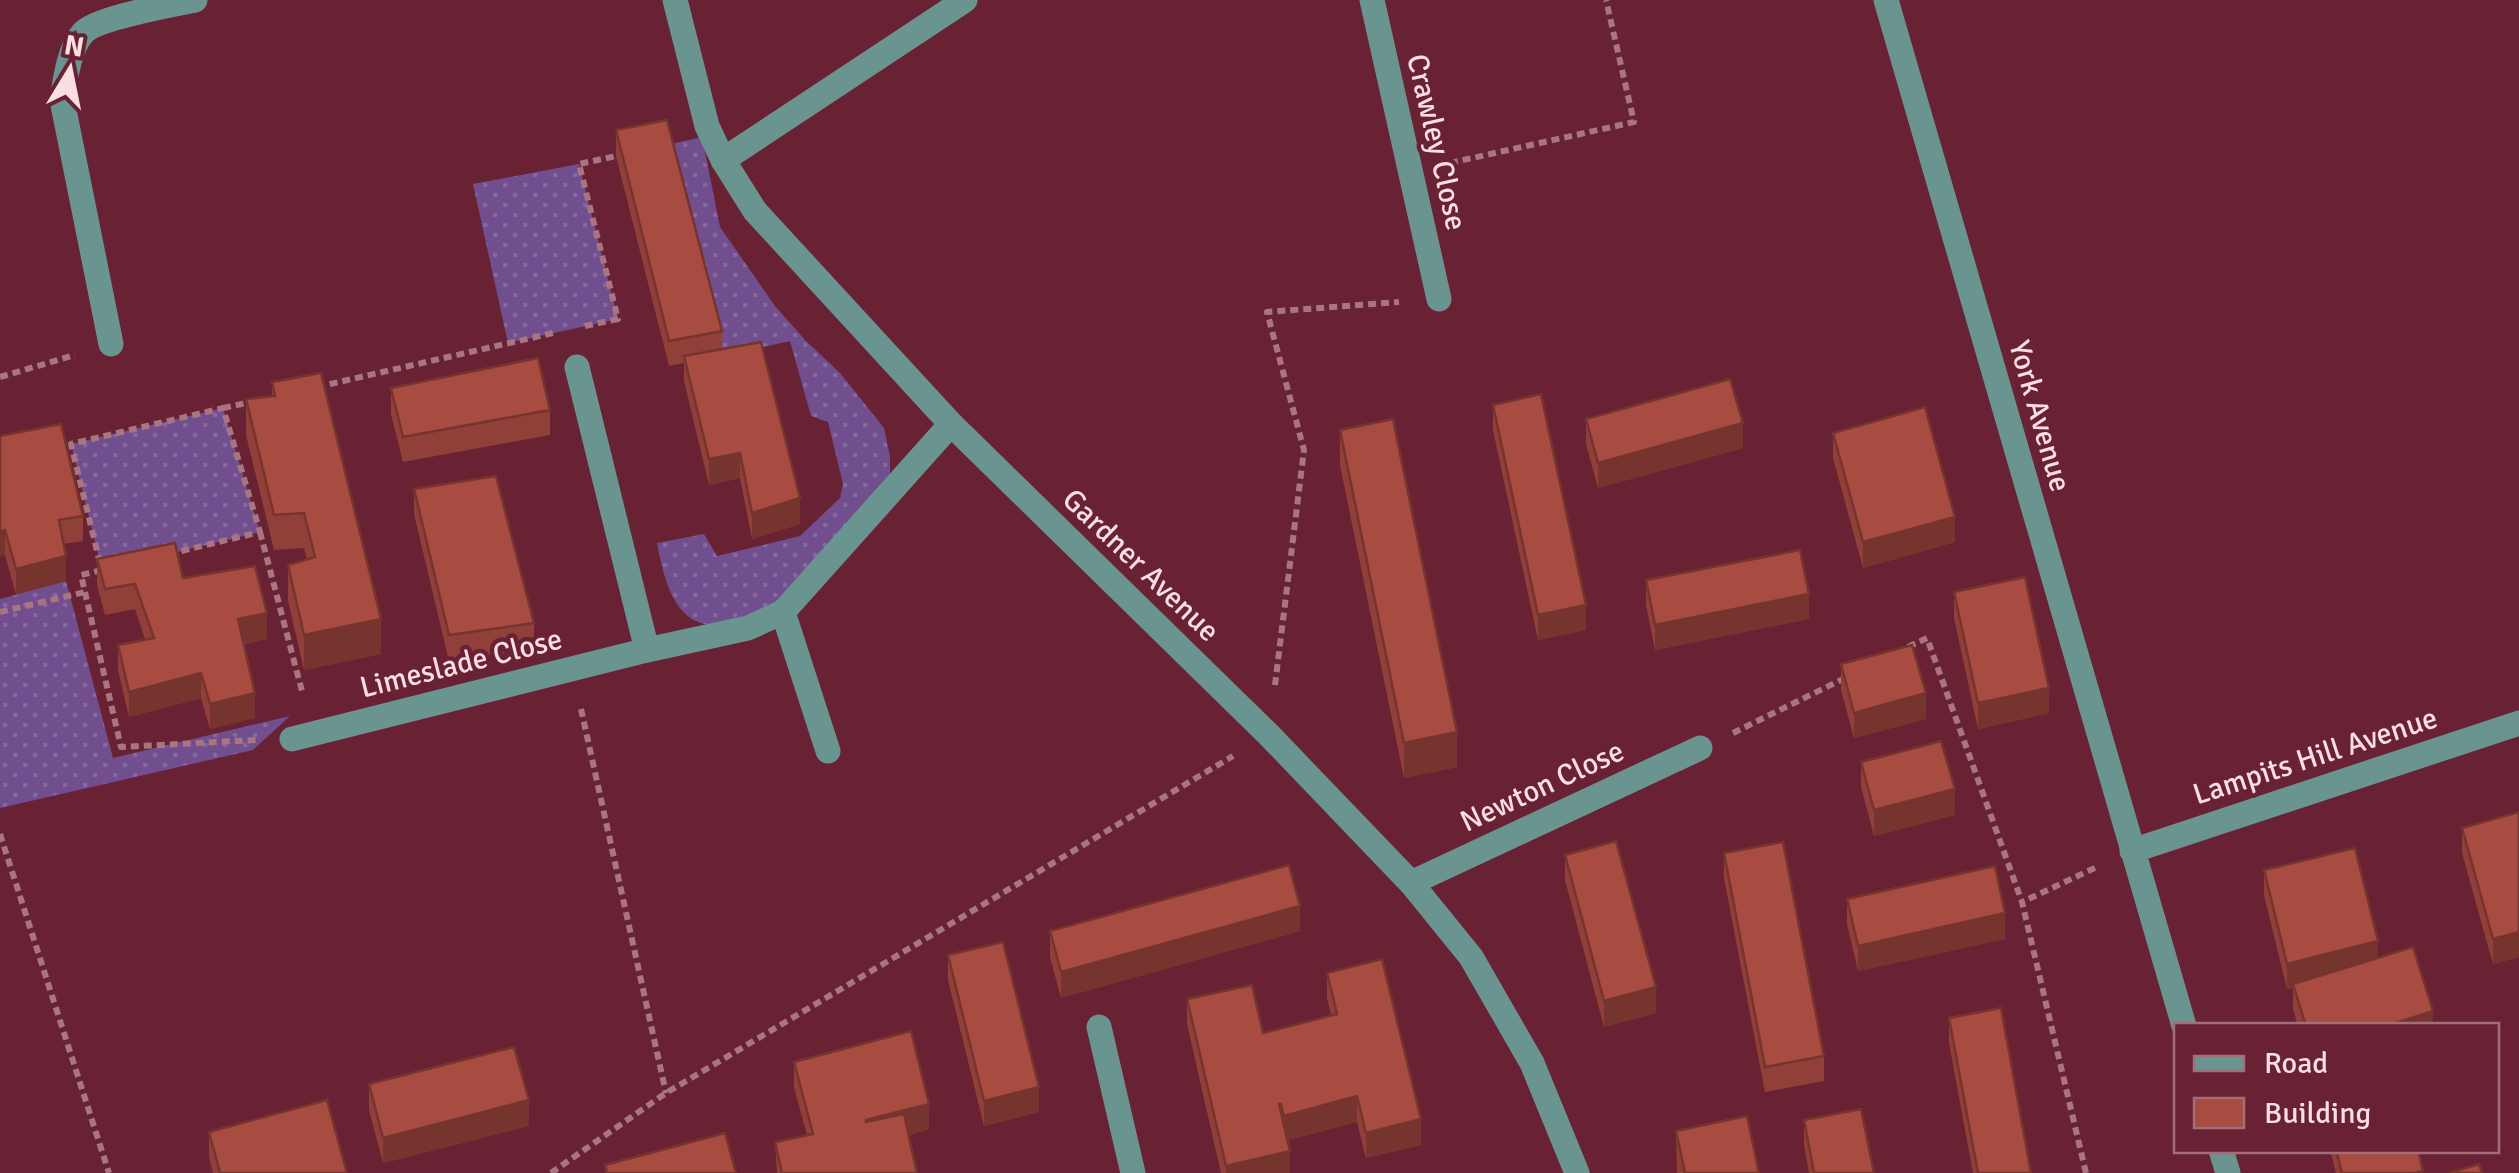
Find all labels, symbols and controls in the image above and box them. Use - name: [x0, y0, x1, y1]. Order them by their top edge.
- north arrow: [20, 20, 120, 120]
- text: N: [62, 28, 87, 65]
- street label: Crawley Close: [1398, 50, 1475, 234]
- street label: York Avenue: [2000, 336, 2079, 496]
- street label: Gardner Avenue: [1054, 481, 1227, 650]
- street label: Limeslade Close: [356, 620, 566, 706]
- street label: Lampits Hill Avenue: [2188, 700, 2442, 813]
- street label: Newton Close: [1455, 732, 1630, 840]
- legend: [2174, 1023, 2499, 1153]
- text: Road: [2264, 1045, 2328, 1082]
- text: Building: [2264, 1095, 2371, 1132]

